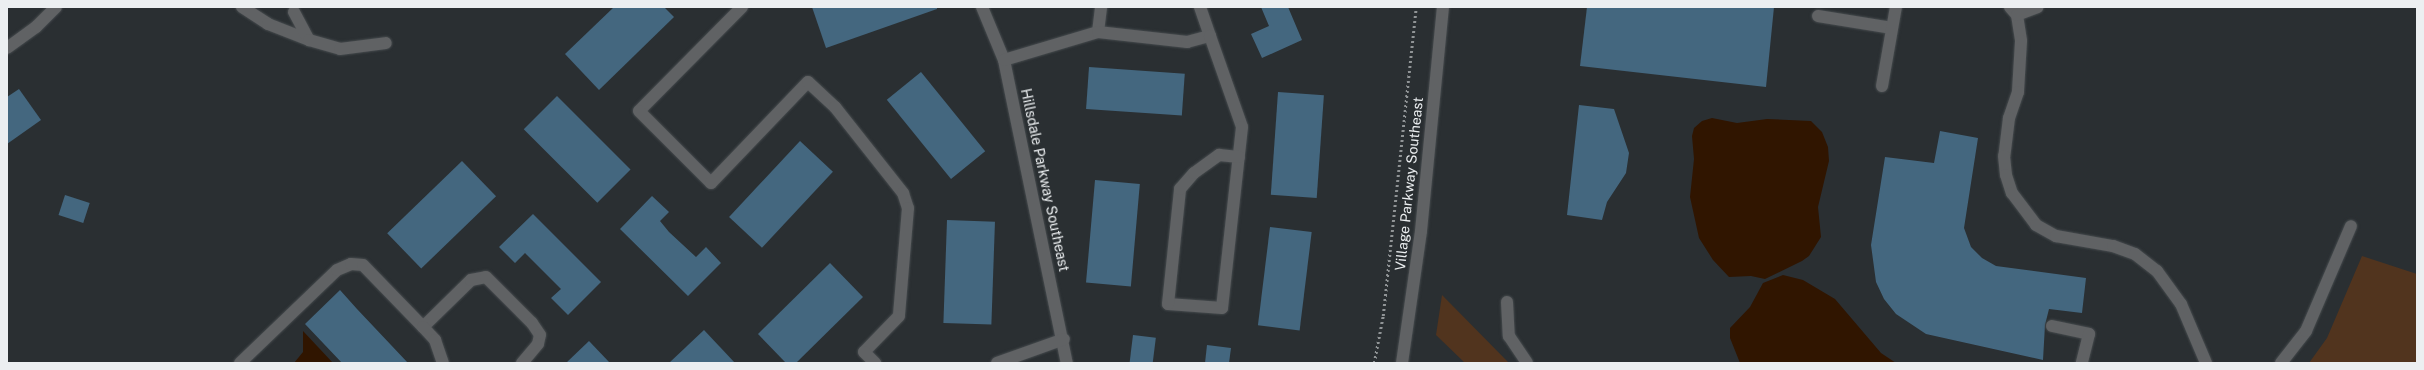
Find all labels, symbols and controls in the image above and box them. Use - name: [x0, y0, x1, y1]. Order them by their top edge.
- street label: Hillsdale Parkway Southeast: [1017, 87, 1073, 273]
- street label: Village Parkway Southeast: [1392, 96, 1426, 272]

